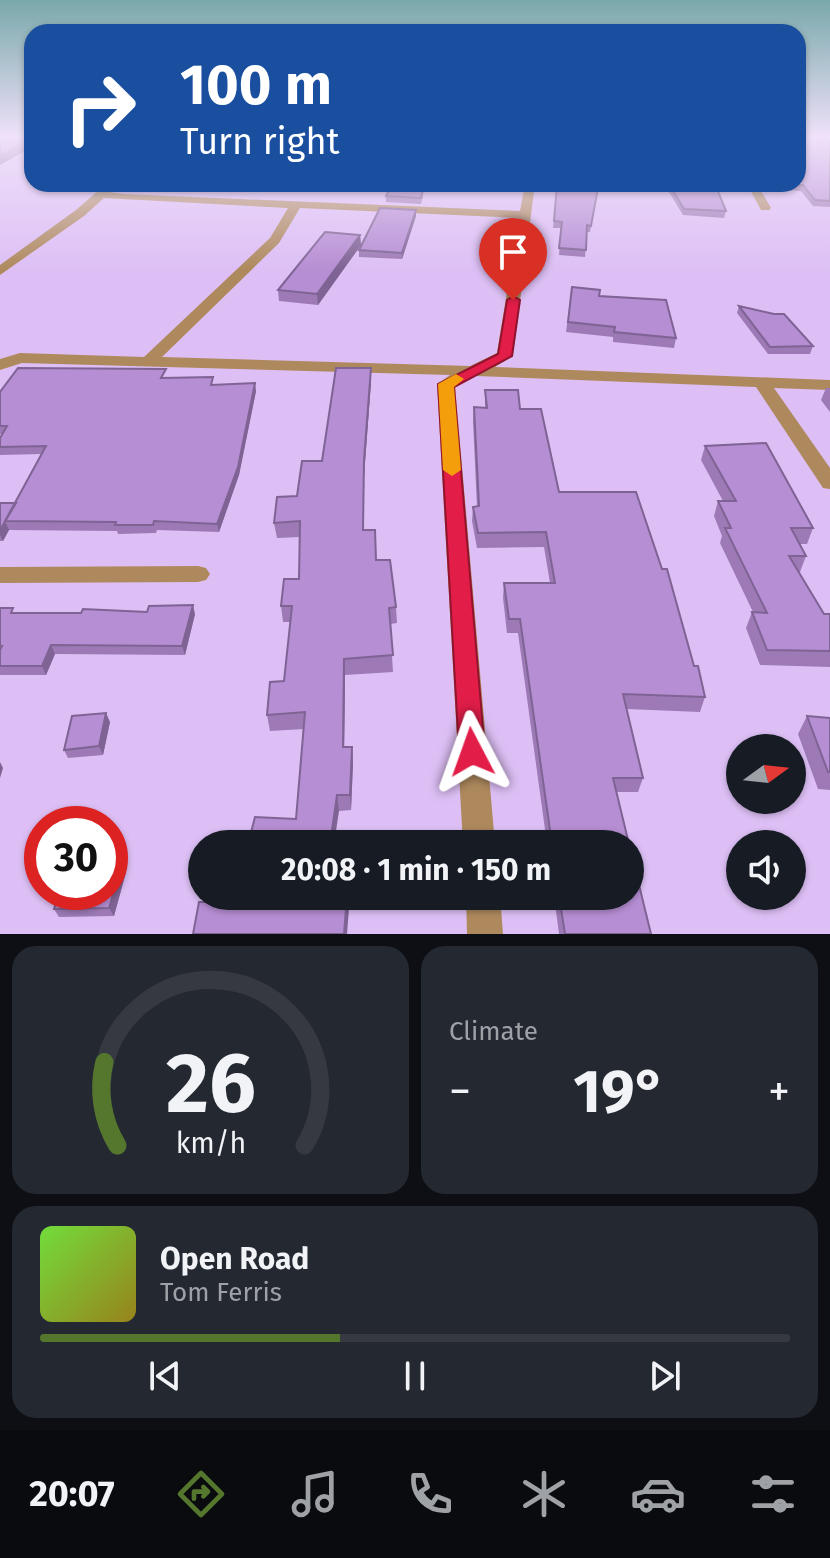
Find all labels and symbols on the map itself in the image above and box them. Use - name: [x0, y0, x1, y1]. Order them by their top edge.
- pin: [479, 218, 547, 300]
- position arrow: [430, 710, 514, 794]
- north arrow: [726, 734, 806, 814]
- speed limit sign: 30: [24, 806, 128, 910]

